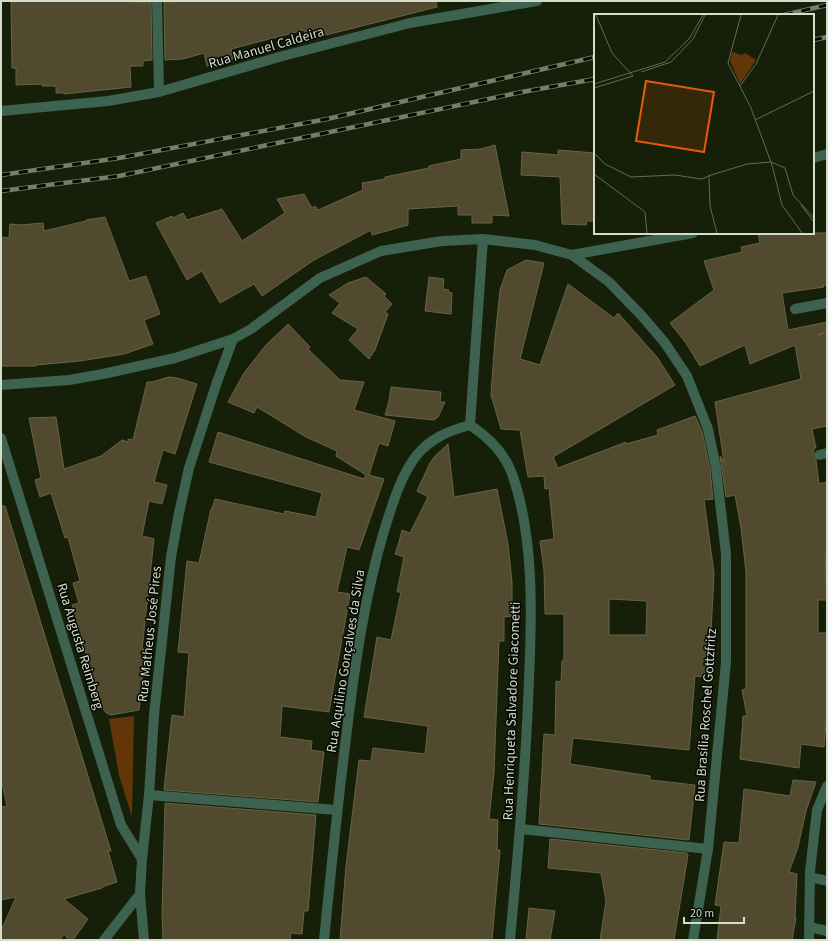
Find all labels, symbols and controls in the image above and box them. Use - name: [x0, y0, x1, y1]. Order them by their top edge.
- inset map: [594, 14, 814, 234]
- street label: Rua Manuel Caldeira: [206, 22, 327, 74]
- street label: Rua Matheus José Pires: [133, 565, 167, 703]
- street label: Rua Aquilino Gonçalves da Silva: [322, 568, 370, 754]
- street label: Rua Augusta Reimberg: [51, 581, 109, 712]
- street label: Rua Henriqueta Salvadore Giacometti: [498, 601, 526, 821]
- street label: Rua Brasília Roschel Gottzfritz: [690, 627, 722, 803]
- scale bar: [684, 899, 744, 925]
- text: 20 m: [690, 905, 714, 922]

